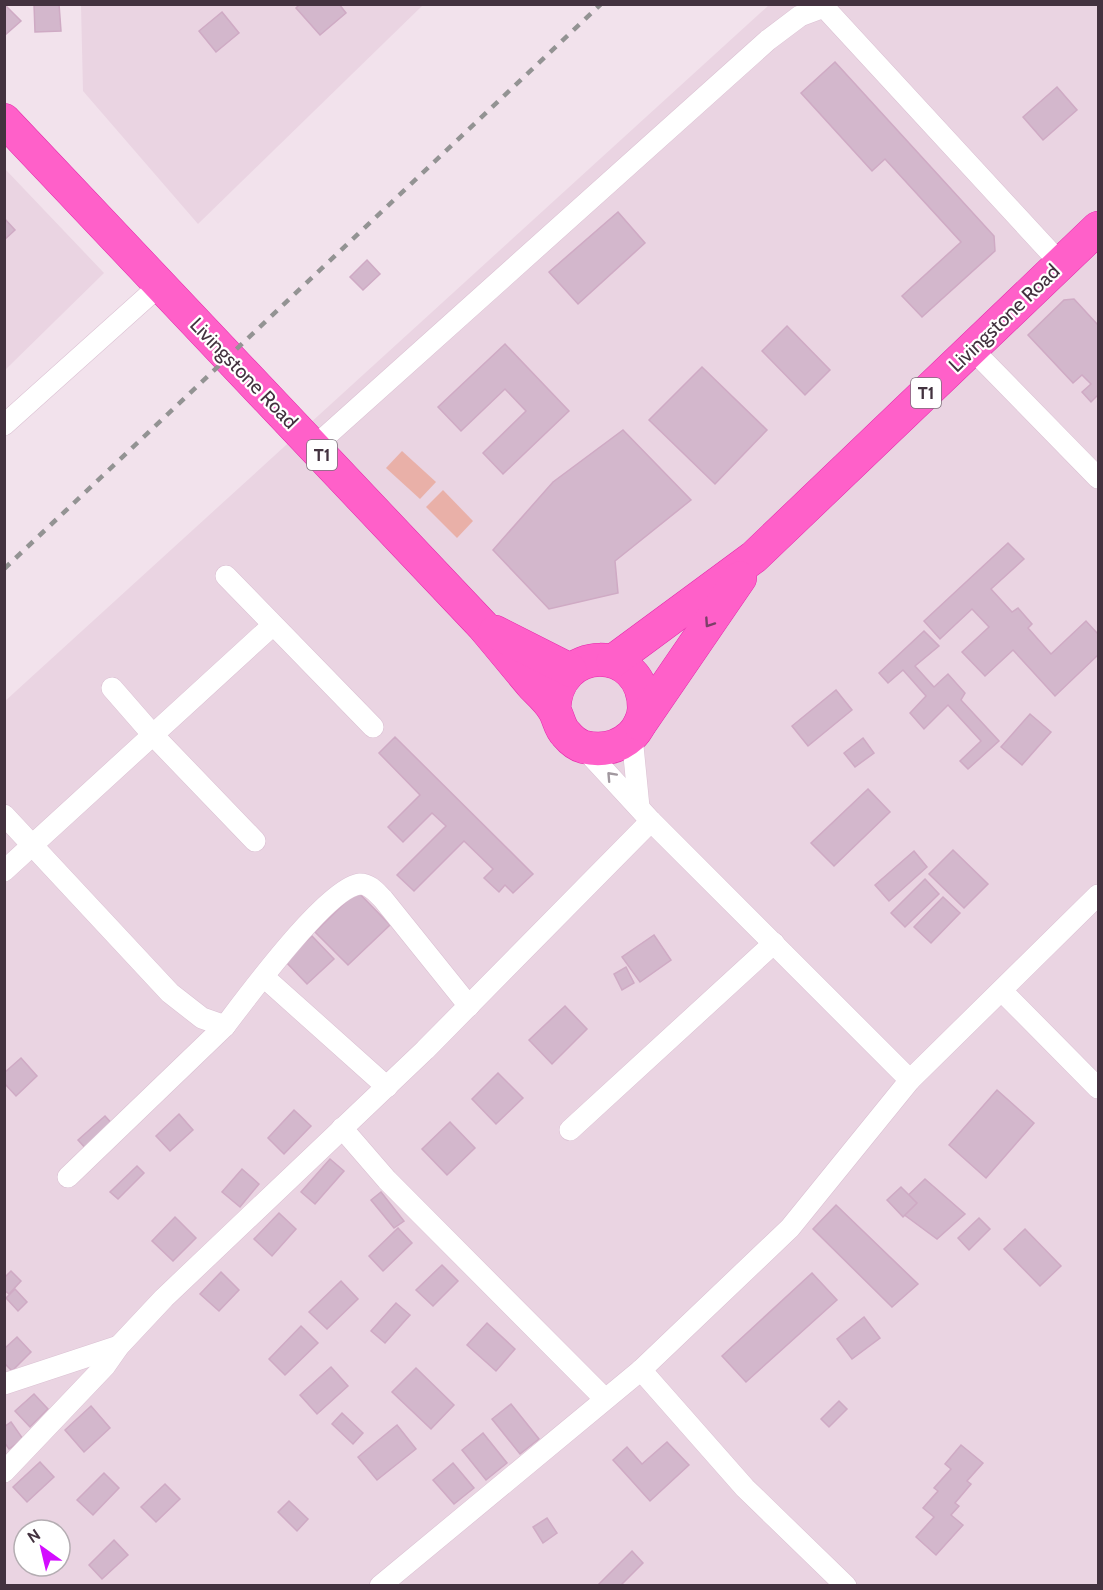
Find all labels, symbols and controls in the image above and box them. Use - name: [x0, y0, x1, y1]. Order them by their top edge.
- street label: Livingstone Road: [944, 259, 1064, 377]
- street label: Livingstone Road: [185, 313, 303, 433]
- road number: T1: [911, 378, 941, 408]
- road number: T1: [307, 440, 337, 470]
- one-way arrow: [705, 616, 716, 627]
- one-way arrow: [607, 773, 618, 784]
- north arrow: [12, 1518, 72, 1578]
- text: N: [24, 1525, 44, 1547]

